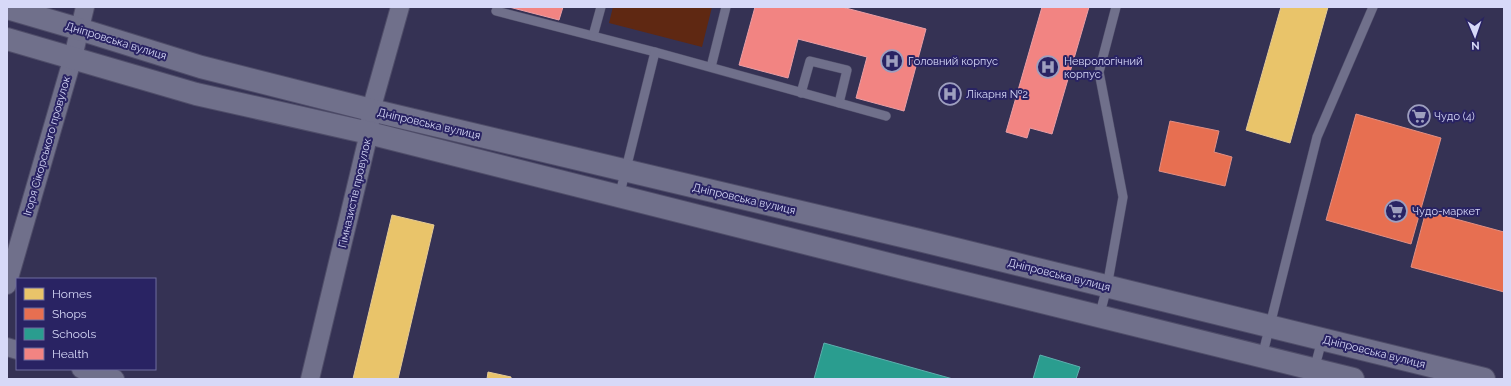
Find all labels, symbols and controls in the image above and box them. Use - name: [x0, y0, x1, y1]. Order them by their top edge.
- north arrow: [1455, 16, 1495, 56]
- street label: Дніпровська вулиця: [64, 19, 168, 63]
- text: N: [1471, 39, 1480, 52]
- hospital icon: Головний корпус: [879, 48, 905, 74]
- hospital icon: Неврологічний корпус: [1035, 54, 1061, 80]
- place label: Головний корпус: [908, 55, 998, 68]
- place label: Неврологічний корпус: [1064, 55, 1143, 81]
- street label: Ігоря Сікорського провулок: [21, 74, 73, 217]
- hospital icon: Лікарня №2: [937, 81, 963, 107]
- place label: Лікарня №2: [966, 88, 1028, 101]
- supermarket icon: Чудо (4): [1406, 103, 1432, 129]
- street label: Дніпровська вулиця: [376, 106, 482, 142]
- place label: Чудо (4): [1434, 110, 1475, 123]
- street label: Гімназистів провулок: [336, 137, 374, 249]
- street label: Дніпровська вулиця: [691, 181, 797, 217]
- supermarket icon: Чудо-маркет: [1383, 198, 1409, 224]
- place label: Чудо-маркет: [1412, 205, 1481, 218]
- street label: Дніпровська вулиця: [1006, 256, 1112, 294]
- legend: [16, 278, 156, 370]
- text: Homes: [52, 287, 92, 301]
- text: Shops: [52, 307, 87, 321]
- text: Schools: [52, 327, 96, 341]
- street label: Дніпровська вулиця: [1321, 333, 1427, 371]
- text: Health: [52, 347, 89, 361]

